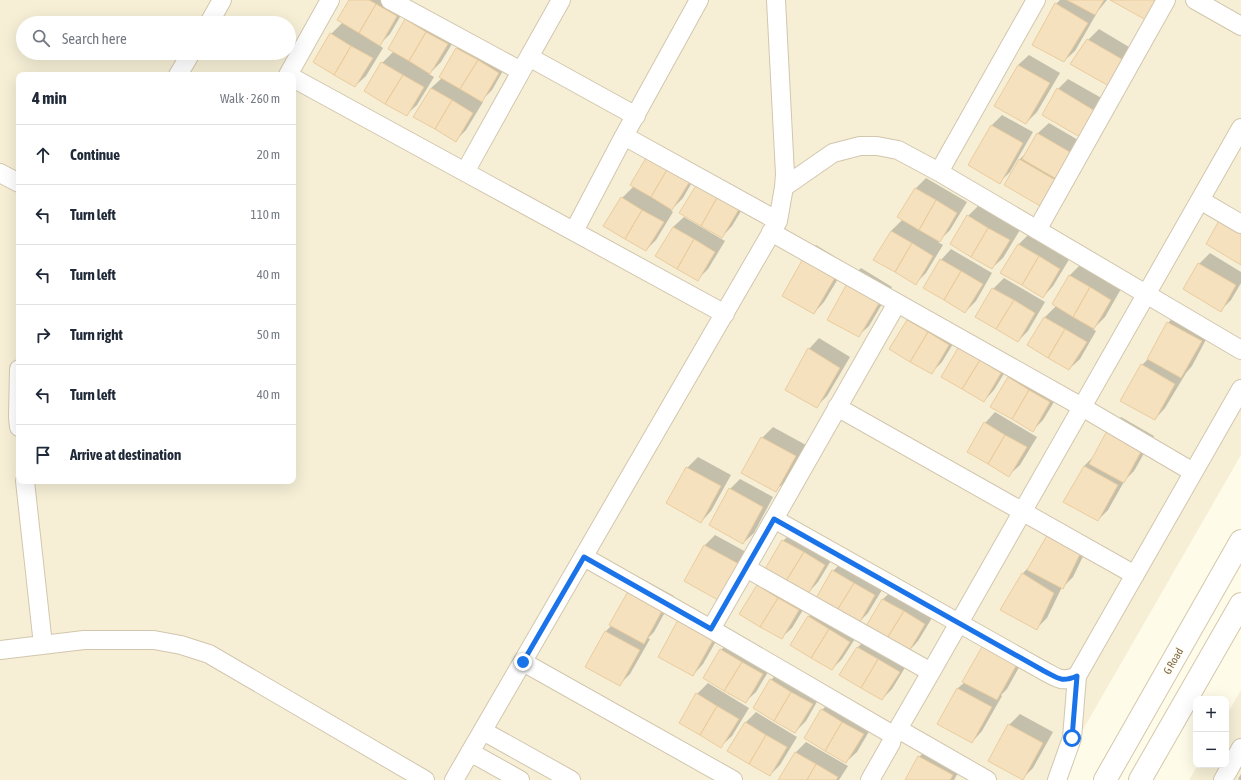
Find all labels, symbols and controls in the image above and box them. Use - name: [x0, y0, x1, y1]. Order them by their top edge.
- search box: [16, 16, 296, 60]
- icon: search: [30, 27, 52, 49]
- text: Search here: [62, 30, 127, 47]
- text: 4 min: [32, 88, 67, 108]
- text: Walk · 260 m: [220, 91, 280, 106]
- icon: ahead: [32, 144, 54, 166]
- text: Continue: [70, 146, 120, 163]
- text: 20 m: [257, 147, 280, 162]
- icon: left: [32, 204, 54, 226]
- text: Turn left: [70, 206, 116, 223]
- text: 110 m: [251, 207, 280, 222]
- icon: left: [32, 264, 54, 286]
- text: Turn left: [70, 266, 116, 283]
- text: 40 m: [257, 267, 280, 282]
- icon: right: [32, 324, 54, 346]
- text: Turn right: [70, 326, 123, 343]
- text: 50 m: [257, 327, 280, 342]
- icon: left: [32, 384, 54, 406]
- text: Turn left: [70, 386, 116, 403]
- text: 40 m: [257, 387, 280, 402]
- icon: arrive: [32, 444, 54, 466]
- text: Arrive at destination: [70, 446, 181, 463]
- street label: G Road: [1161, 646, 1185, 676]
- route end: [514, 653, 532, 671]
- map controls: [1193, 696, 1229, 768]
- button: +: [1193, 696, 1229, 732]
- route start: [1063, 729, 1081, 747]
- button: −: [1193, 732, 1229, 768]

